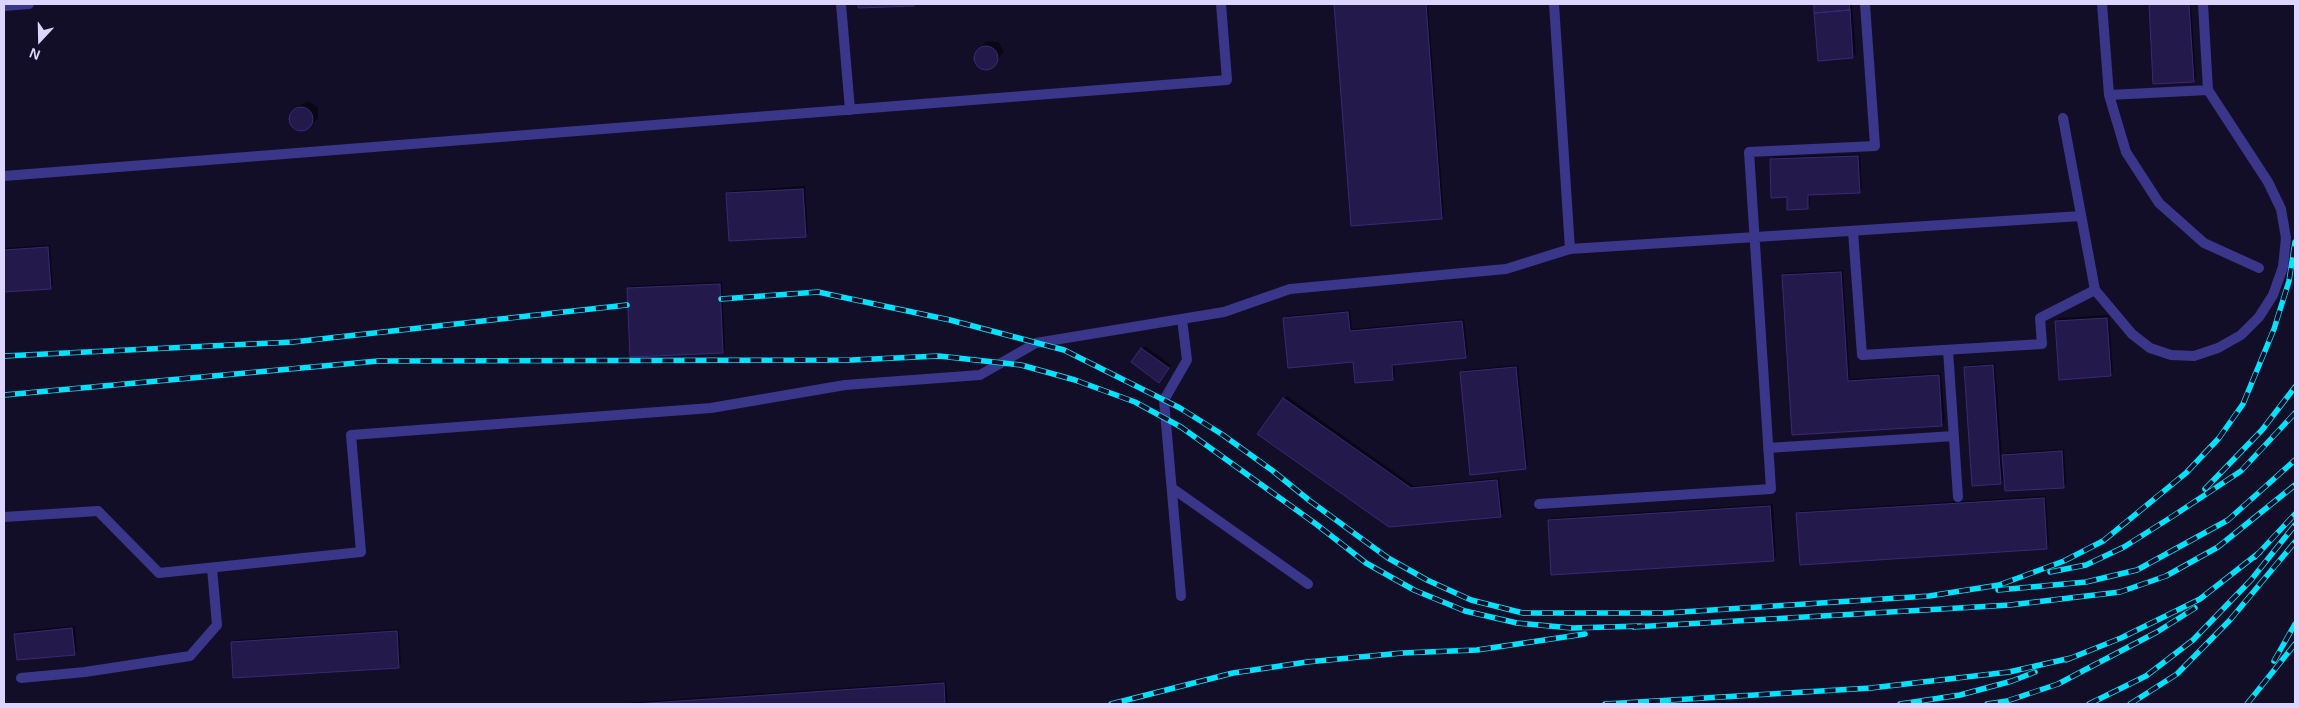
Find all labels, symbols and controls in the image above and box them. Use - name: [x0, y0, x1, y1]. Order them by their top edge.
- north arrow: [15, 15, 65, 65]
- text: N: [27, 45, 42, 63]

